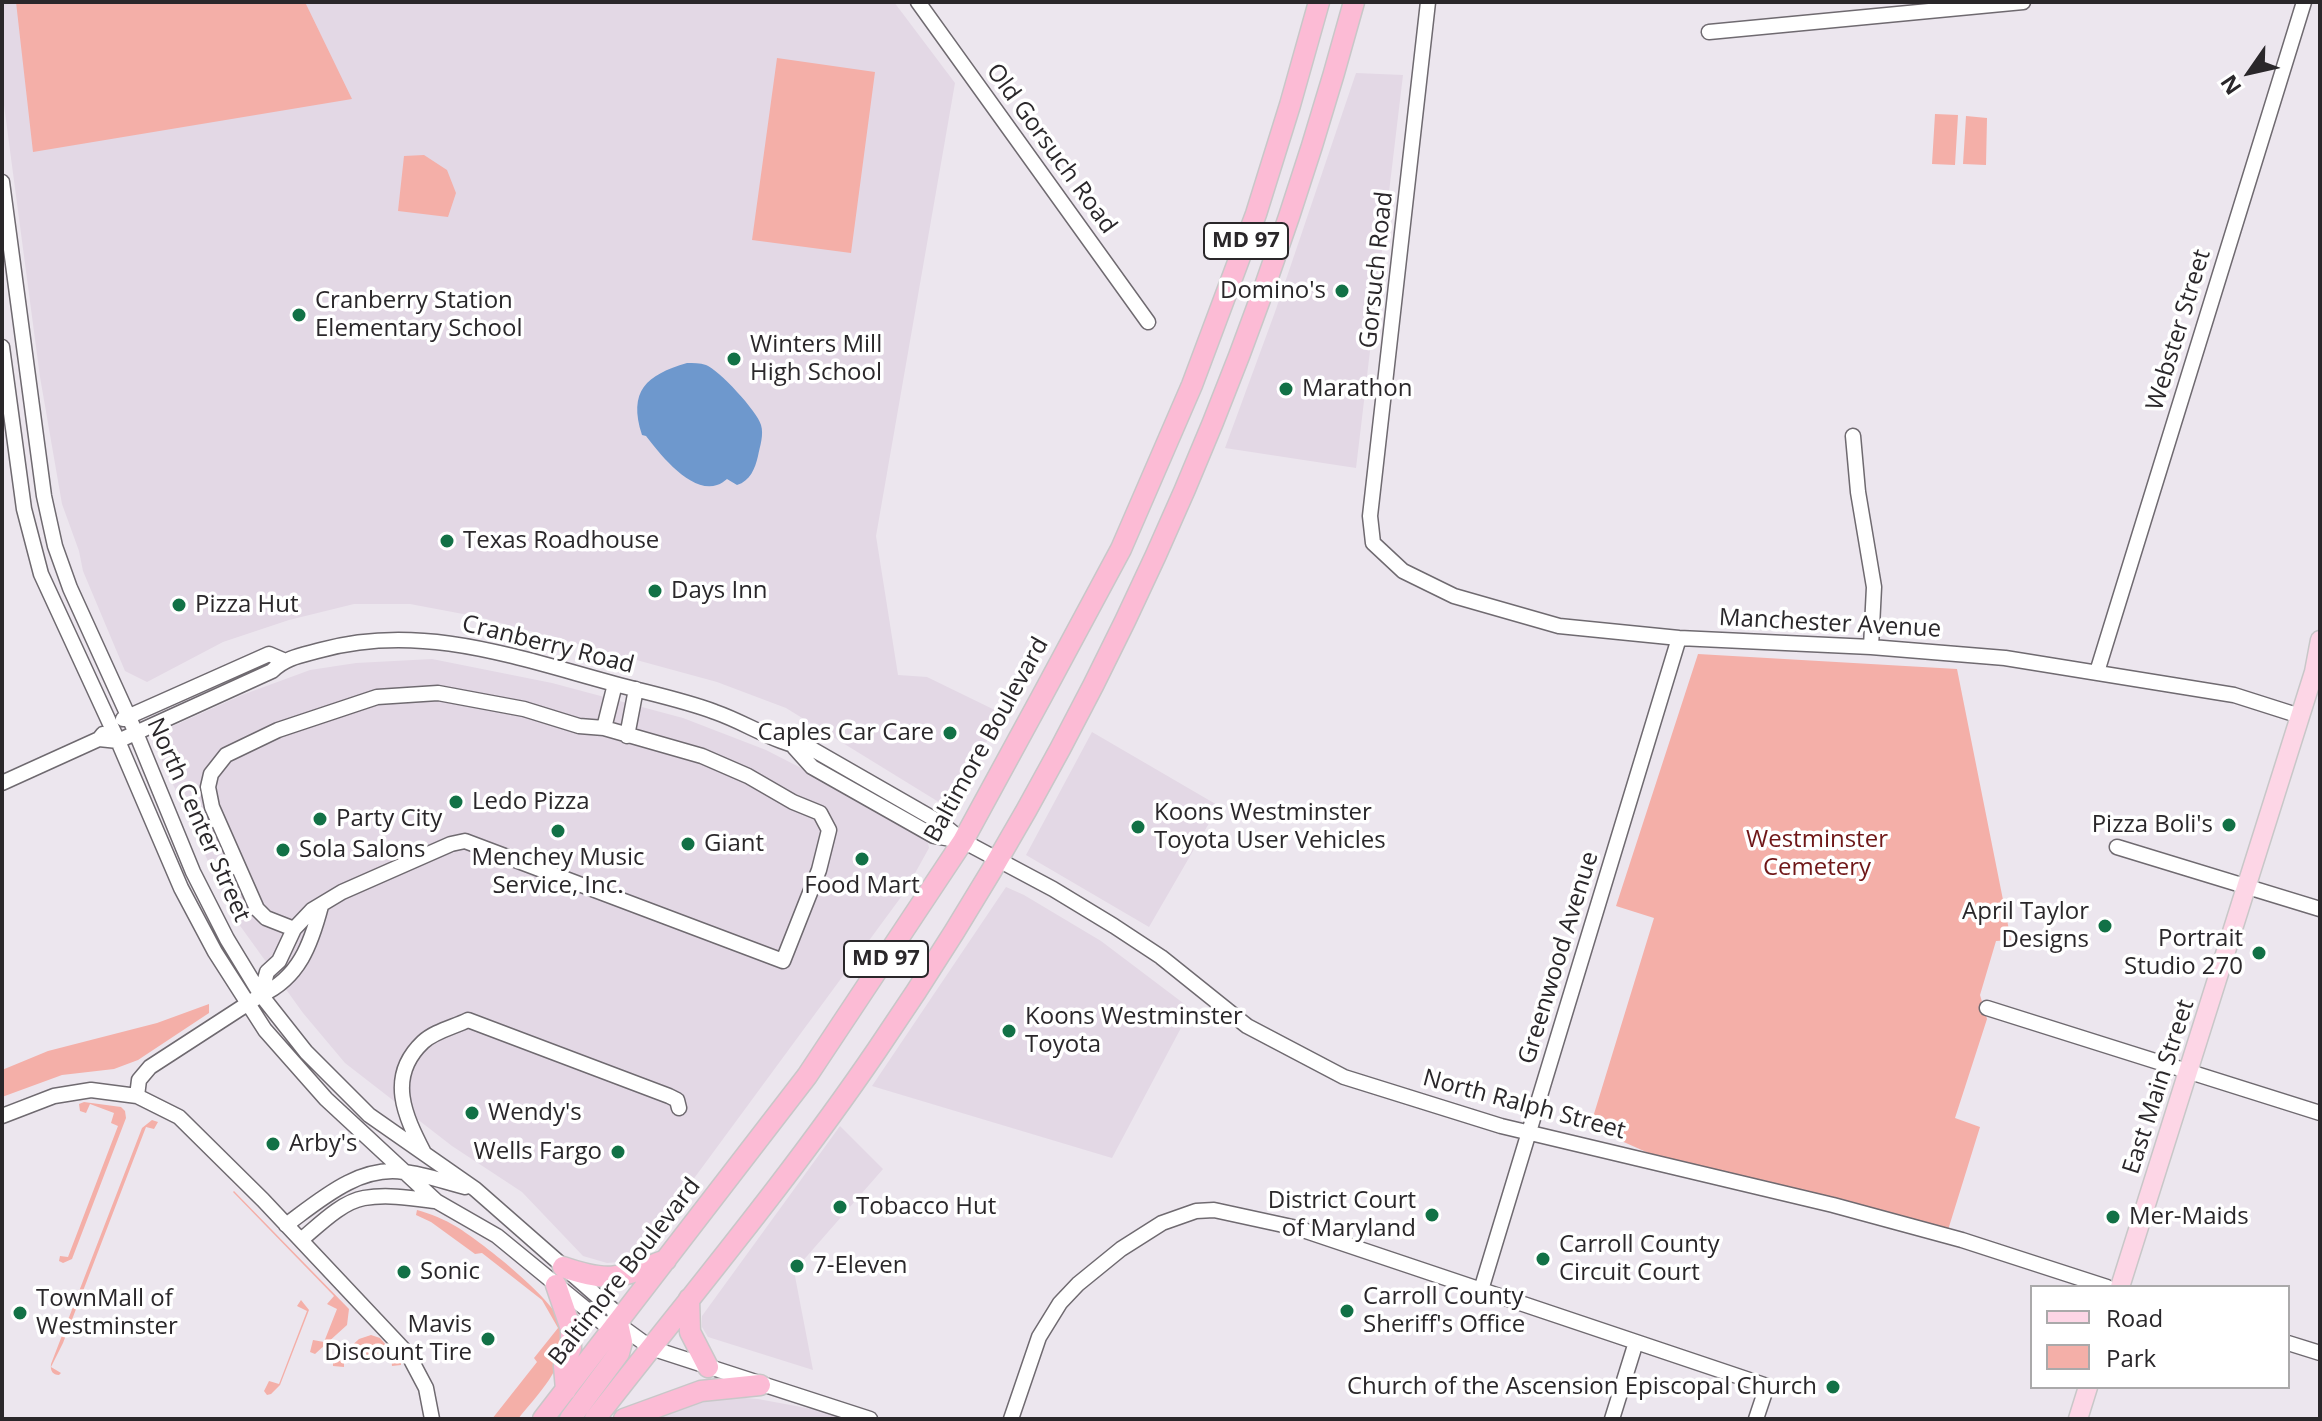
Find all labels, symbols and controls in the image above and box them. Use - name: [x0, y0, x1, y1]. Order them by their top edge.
- north arrow: [2210, 32, 2290, 112]
- street label: Old Gorsuch Road: [980, 58, 1122, 240]
- text: N: [2213, 70, 2248, 101]
- street label: Gorsuch Road: [1354, 190, 1400, 350]
- road number: MD 97: [1204, 223, 1288, 259]
- street label: Webster Street: [2141, 246, 2217, 414]
- place label: Domino's: [1220, 277, 1326, 305]
- marker: Domino's: [1333, 282, 1351, 300]
- place label: Cranberry Station Elementary School: [315, 287, 523, 343]
- marker: Cranberry Station Elementary School: [290, 306, 308, 324]
- place label: Winters Mill High School: [750, 331, 882, 387]
- marker: Winters Mill High School: [725, 350, 743, 368]
- place label: Marathon: [1302, 375, 1412, 403]
- marker: Marathon: [1277, 380, 1295, 398]
- place label: Texas Roadhouse: [463, 527, 659, 555]
- marker: Texas Roadhouse: [438, 532, 456, 550]
- place label: Days Inn: [671, 577, 768, 605]
- marker: Days Inn: [646, 582, 664, 600]
- place label: Pizza Hut: [195, 591, 299, 619]
- marker: Pizza Hut: [170, 596, 188, 614]
- street label: Manchester Avenue: [1718, 604, 1942, 644]
- street label: Cranberry Road: [459, 610, 637, 680]
- street label: Baltimore Boulevard: [919, 633, 1055, 847]
- street label: North Center Street: [140, 714, 256, 926]
- place label: Caples Car Care: [757, 719, 934, 747]
- marker: Caples Car Care: [941, 724, 959, 742]
- place label: Ledo Pizza: [472, 788, 590, 816]
- marker: Ledo Pizza: [447, 793, 465, 811]
- place label: Koons Westminster Toyota User Vehicles: [1154, 799, 1386, 855]
- place label: Party City: [336, 805, 442, 833]
- marker: Party City: [311, 810, 329, 828]
- place label: Pizza Boli's: [2092, 811, 2213, 839]
- marker: Pizza Boli's: [2220, 816, 2238, 834]
- marker: Koons Westminster Toyota User Vehicles: [1129, 818, 1147, 836]
- marker: Menchey Music Service, Inc.: [549, 822, 567, 840]
- park label: Westminster Cemetery: [1746, 826, 1888, 882]
- place label: Giant: [704, 830, 764, 858]
- marker: Giant: [679, 835, 697, 853]
- place label: Sola Salons: [299, 836, 425, 864]
- marker: Sola Salons: [274, 841, 292, 859]
- place label: Menchey Music Service, Inc.: [471, 844, 645, 900]
- street label: Greenwood Avenue: [1513, 848, 1605, 1068]
- marker: Food Mart: [853, 850, 871, 868]
- place label: Food Mart: [804, 872, 920, 900]
- place label: April Taylor Designs: [1962, 898, 2089, 954]
- marker: April Taylor Designs: [2096, 917, 2114, 935]
- place label: Portrait Studio 270: [2124, 925, 2243, 981]
- road number: MD 97: [844, 941, 928, 977]
- marker: Portrait Studio 270: [2250, 944, 2268, 962]
- street label: East Main Street: [2117, 996, 2201, 1178]
- place label: Koons Westminster Toyota: [1025, 1003, 1243, 1059]
- marker: Koons Westminster Toyota: [1000, 1022, 1018, 1040]
- street label: North Ralph Street: [1419, 1064, 1629, 1146]
- place label: Wendy's: [488, 1099, 582, 1127]
- marker: Wendy's: [463, 1104, 481, 1122]
- place label: Arby's: [289, 1130, 357, 1158]
- marker: Arby's: [264, 1135, 282, 1153]
- place label: Wells Fargo: [474, 1138, 602, 1166]
- marker: Wells Fargo: [609, 1143, 627, 1161]
- street label: Baltimore Boulevard: [543, 1173, 707, 1371]
- place label: District Court of Maryland: [1268, 1187, 1416, 1243]
- place label: Tobacco Hut: [856, 1193, 996, 1221]
- marker: Tobacco Hut: [831, 1198, 849, 1216]
- place label: Mer-Maids: [2129, 1203, 2249, 1231]
- marker: District Court of Maryland: [1423, 1206, 1441, 1224]
- marker: Mer-Maids: [2104, 1208, 2122, 1226]
- place label: Carroll County Circuit Court: [1559, 1231, 1719, 1287]
- marker: Carroll County Circuit Court: [1534, 1250, 1552, 1268]
- place label: 7-Eleven: [813, 1252, 908, 1280]
- marker: 7-Eleven: [788, 1257, 806, 1275]
- place label: Sonic: [420, 1258, 480, 1286]
- marker: Sonic: [395, 1263, 413, 1281]
- place label: Carroll County Sheriff's Office: [1363, 1283, 1525, 1339]
- place label: TownMall of Westminster: [36, 1285, 178, 1341]
- legend: [2030, 1285, 2290, 1389]
- text: Road: [2106, 1301, 2163, 1334]
- marker: Carroll County Sheriff's Office: [1338, 1302, 1356, 1320]
- marker: TownMall of Westminster: [11, 1304, 29, 1322]
- place label: Mavis Discount Tire: [324, 1311, 472, 1367]
- marker: Mavis Discount Tire: [479, 1330, 497, 1348]
- text: Park: [2106, 1341, 2156, 1374]
- place label: Church of the Ascension Episcopal Church: [1347, 1373, 1817, 1401]
- marker: Church of the Ascension Episcopal Church: [1824, 1378, 1842, 1396]

